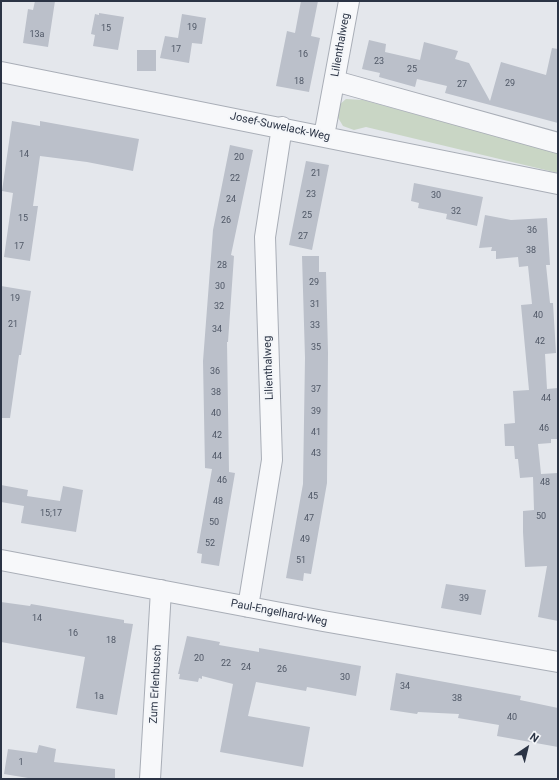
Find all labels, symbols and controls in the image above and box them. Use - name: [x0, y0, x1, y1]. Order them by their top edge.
- street label: Lilienthalweg: [329, 12, 353, 78]
- house number: 19: [187, 23, 197, 33]
- house number: 15: [101, 24, 111, 34]
- house number: 13a: [29, 30, 45, 40]
- house number: 17: [171, 45, 181, 55]
- house number: 16: [298, 50, 308, 60]
- house number: 23: [374, 57, 384, 67]
- house number: 25: [407, 65, 417, 75]
- house number: 18: [294, 77, 304, 87]
- house number: 29: [505, 79, 515, 89]
- house number: 27: [457, 80, 467, 90]
- street label: Josef-Suwelack-Weg: [229, 110, 331, 144]
- house number: 14: [19, 150, 29, 160]
- house number: 20: [234, 153, 244, 163]
- house number: 21: [311, 169, 321, 179]
- house number: 22: [230, 174, 240, 184]
- house number: 23: [306, 190, 316, 200]
- house number: 30: [431, 191, 441, 201]
- house number: 24: [226, 195, 236, 205]
- house number: 32: [451, 207, 461, 217]
- house number: 25: [302, 211, 312, 221]
- house number: 15: [18, 214, 28, 224]
- house number: 26: [221, 216, 231, 226]
- house number: 36: [527, 226, 537, 236]
- house number: 27: [298, 232, 308, 242]
- house number: 17: [14, 242, 24, 252]
- house number: 38: [526, 246, 536, 256]
- house number: 28: [217, 261, 227, 271]
- house number: 29: [309, 278, 319, 288]
- house number: 30: [215, 282, 225, 292]
- house number: 19: [10, 294, 20, 304]
- house number: 31: [310, 300, 320, 310]
- house number: 32: [214, 302, 224, 312]
- house number: 40: [533, 311, 543, 321]
- house number: 21: [8, 320, 18, 330]
- house number: 33: [310, 321, 320, 331]
- house number: 34: [212, 325, 222, 335]
- street label: Lilienthalweg: [261, 336, 277, 400]
- house number: 42: [535, 337, 545, 347]
- house number: 35: [311, 343, 321, 353]
- house number: 36: [210, 367, 220, 377]
- house number: 37: [311, 385, 321, 395]
- house number: 38: [211, 388, 221, 398]
- house number: 44: [541, 394, 551, 404]
- house number: 39: [311, 407, 321, 417]
- house number: 40: [211, 409, 221, 419]
- house number: 46: [539, 424, 549, 434]
- house number: 41: [311, 428, 321, 438]
- house number: 42: [212, 431, 222, 441]
- house number: 43: [311, 449, 321, 459]
- house number: 44: [212, 452, 222, 462]
- house number: 46: [217, 476, 227, 486]
- house number: 48: [540, 478, 550, 488]
- house number: 45: [308, 492, 318, 502]
- house number: 48: [213, 497, 223, 507]
- house number: 15;17: [40, 509, 62, 519]
- house number: 50: [536, 512, 546, 522]
- house number: 47: [304, 514, 314, 524]
- house number: 50: [209, 518, 219, 528]
- house number: 49: [300, 535, 310, 545]
- house number: 52: [205, 539, 215, 549]
- house number: 51: [296, 556, 306, 566]
- house number: 39: [459, 594, 469, 604]
- street label: Paul-Engelhard-Weg: [230, 597, 328, 629]
- house number: 14: [32, 614, 42, 624]
- house number: 16: [68, 629, 78, 639]
- house number: 18: [106, 636, 116, 646]
- street label: Zum Erlenbusch: [147, 644, 165, 724]
- house number: 20: [194, 654, 204, 664]
- house number: 22: [221, 659, 231, 669]
- house number: 24: [241, 663, 251, 673]
- house number: 26: [277, 665, 287, 675]
- house number: 30: [340, 673, 350, 683]
- house number: 34: [400, 682, 410, 692]
- house number: 1a: [94, 692, 104, 702]
- house number: 38: [452, 694, 462, 704]
- house number: 40: [507, 713, 517, 723]
- north arrow: [507, 728, 547, 768]
- text: N: [527, 730, 541, 745]
- house number: 1: [18, 758, 24, 768]

